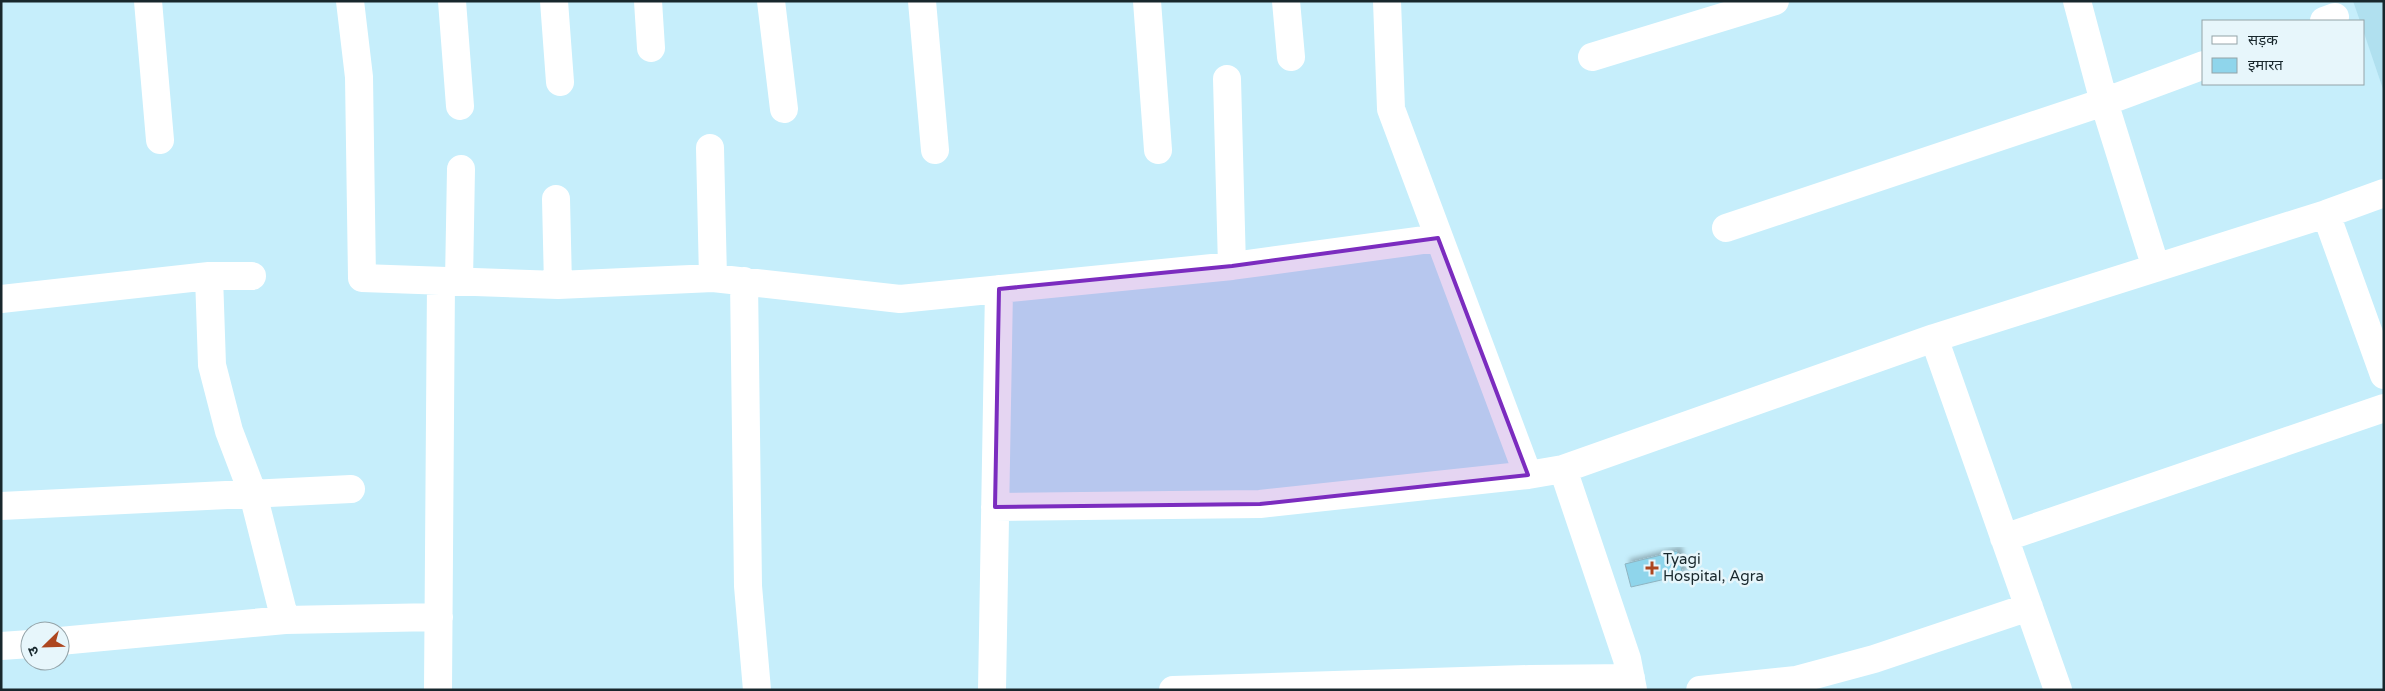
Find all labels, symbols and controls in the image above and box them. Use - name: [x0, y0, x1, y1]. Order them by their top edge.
- legend: [2202, 20, 2365, 85]
- text: सड़क: [2248, 31, 2278, 49]
- text: इमारत: [2248, 56, 2283, 74]
- place label: Tyagi Hospital, Agra: [1663, 550, 1764, 585]
- marker: Tyagi Hospital, Agra: [1645, 561, 1659, 575]
- north arrow: [20, 621, 70, 671]
- text: उ: [24, 643, 43, 658]

